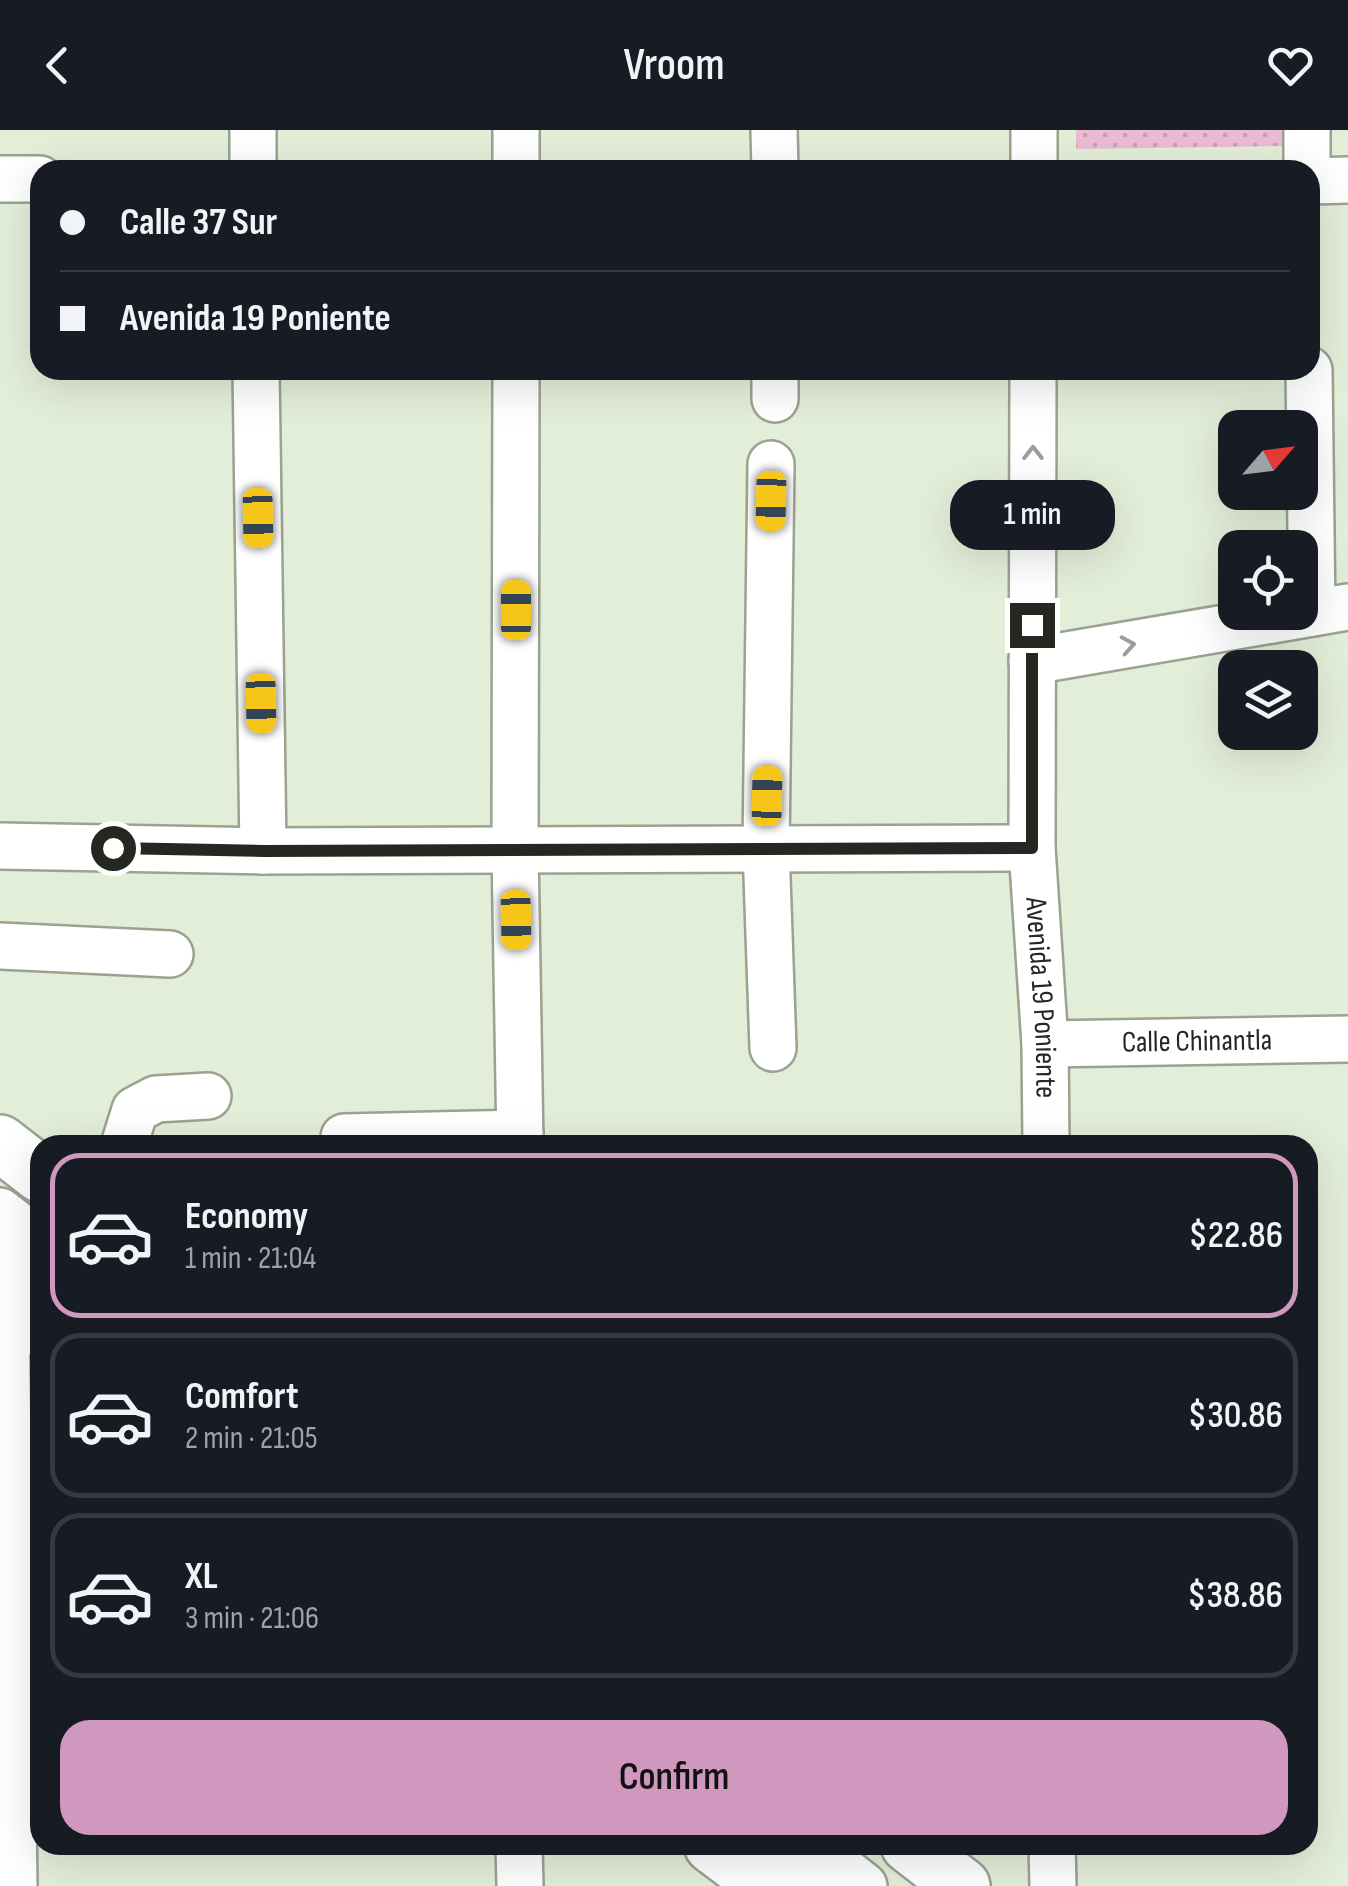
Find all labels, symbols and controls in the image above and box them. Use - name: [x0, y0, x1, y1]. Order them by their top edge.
- icon: back: [30, 38, 85, 93]
- text: Vroom: [623, 38, 725, 93]
- icon: heart: [1263, 38, 1318, 93]
- text: Calle 37 Sur: [120, 200, 277, 245]
- text: Avenida 19 Poniente: [120, 296, 391, 341]
- north arrow: [1218, 410, 1318, 510]
- map controls: [1218, 410, 1318, 750]
- one-way arrow: [1022, 444, 1044, 460]
- car: [755, 471, 787, 531]
- callout: 1 min: [950, 480, 1114, 550]
- car: [242, 488, 274, 548]
- text: 1 min: [1003, 495, 1062, 534]
- button: locate: [1218, 530, 1318, 630]
- car: [501, 580, 531, 640]
- route end: [1010, 603, 1055, 648]
- one-way arrow: [1120, 635, 1137, 656]
- button: layers: [1218, 650, 1318, 750]
- car: [245, 673, 277, 733]
- car: [751, 766, 783, 826]
- route start: [91, 826, 136, 871]
- car: [500, 890, 532, 950]
- street label: Avenida 19 Poniente: [1017, 895, 1064, 1098]
- street label: Calle Chinantla: [1121, 1022, 1272, 1061]
- icon: car: [65, 1191, 155, 1281]
- text: Economy: [185, 1194, 308, 1239]
- text: $22.86: [1189, 1213, 1283, 1258]
- text: 1 min · 21:04: [185, 1239, 316, 1278]
- icon: car: [65, 1371, 155, 1461]
- text: Comfort: [185, 1374, 299, 1419]
- text: $30.86: [1188, 1393, 1283, 1438]
- text: 2 min · 21:05: [185, 1419, 318, 1458]
- icon: car: [65, 1551, 155, 1641]
- text: XL: [185, 1554, 218, 1599]
- text: $38.86: [1187, 1573, 1283, 1618]
- text: 3 min · 21:06: [185, 1599, 319, 1638]
- button: Confirm: [60, 1720, 1288, 1835]

